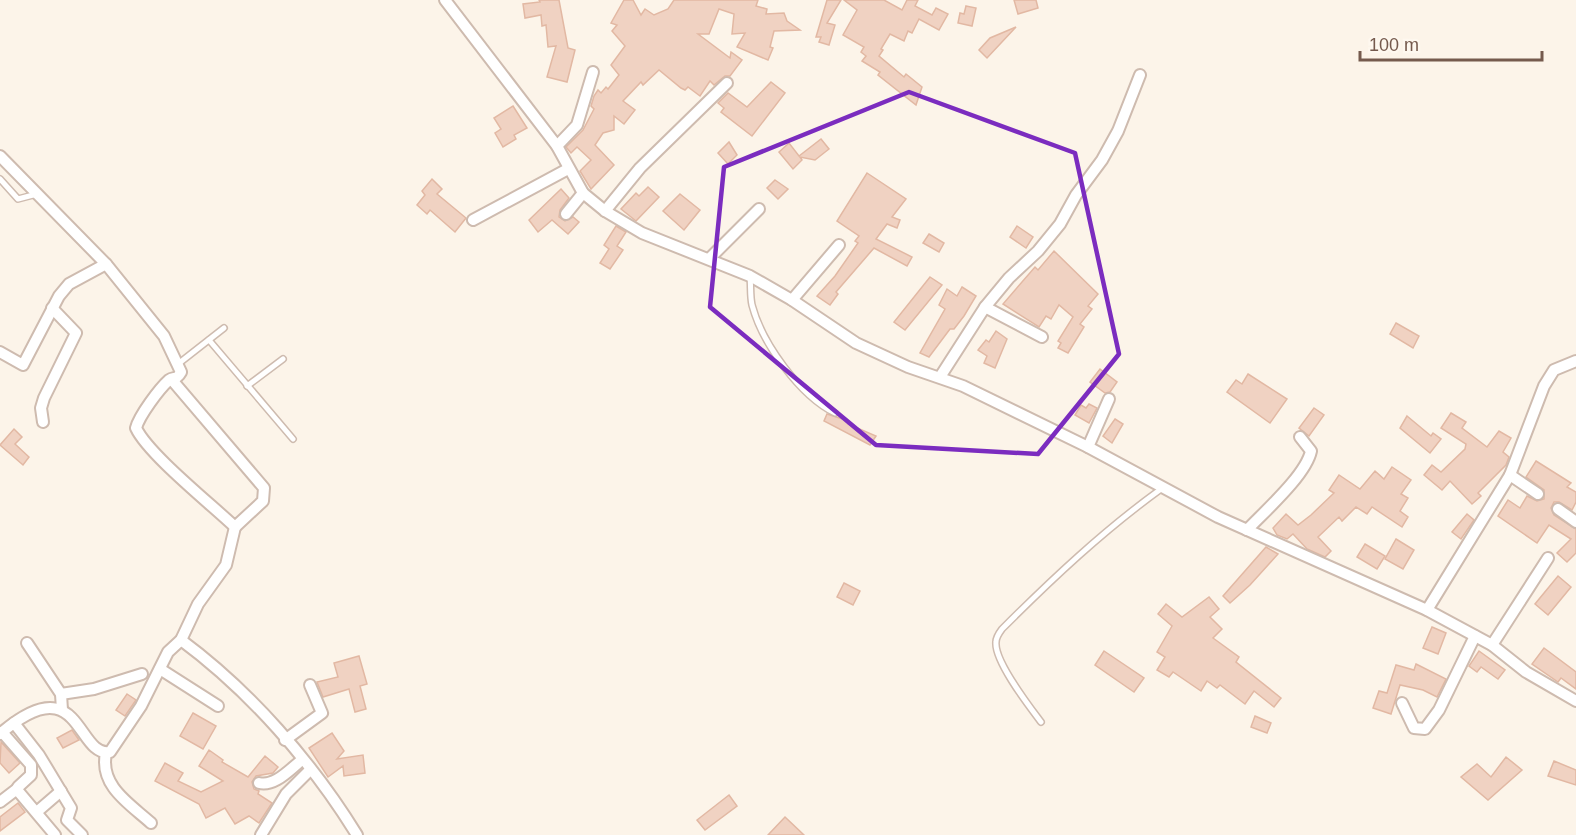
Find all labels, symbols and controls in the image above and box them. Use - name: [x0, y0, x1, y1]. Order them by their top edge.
- scale bar: [1360, 24, 1542, 62]
- text: 100 m: [1369, 35, 1419, 55]

